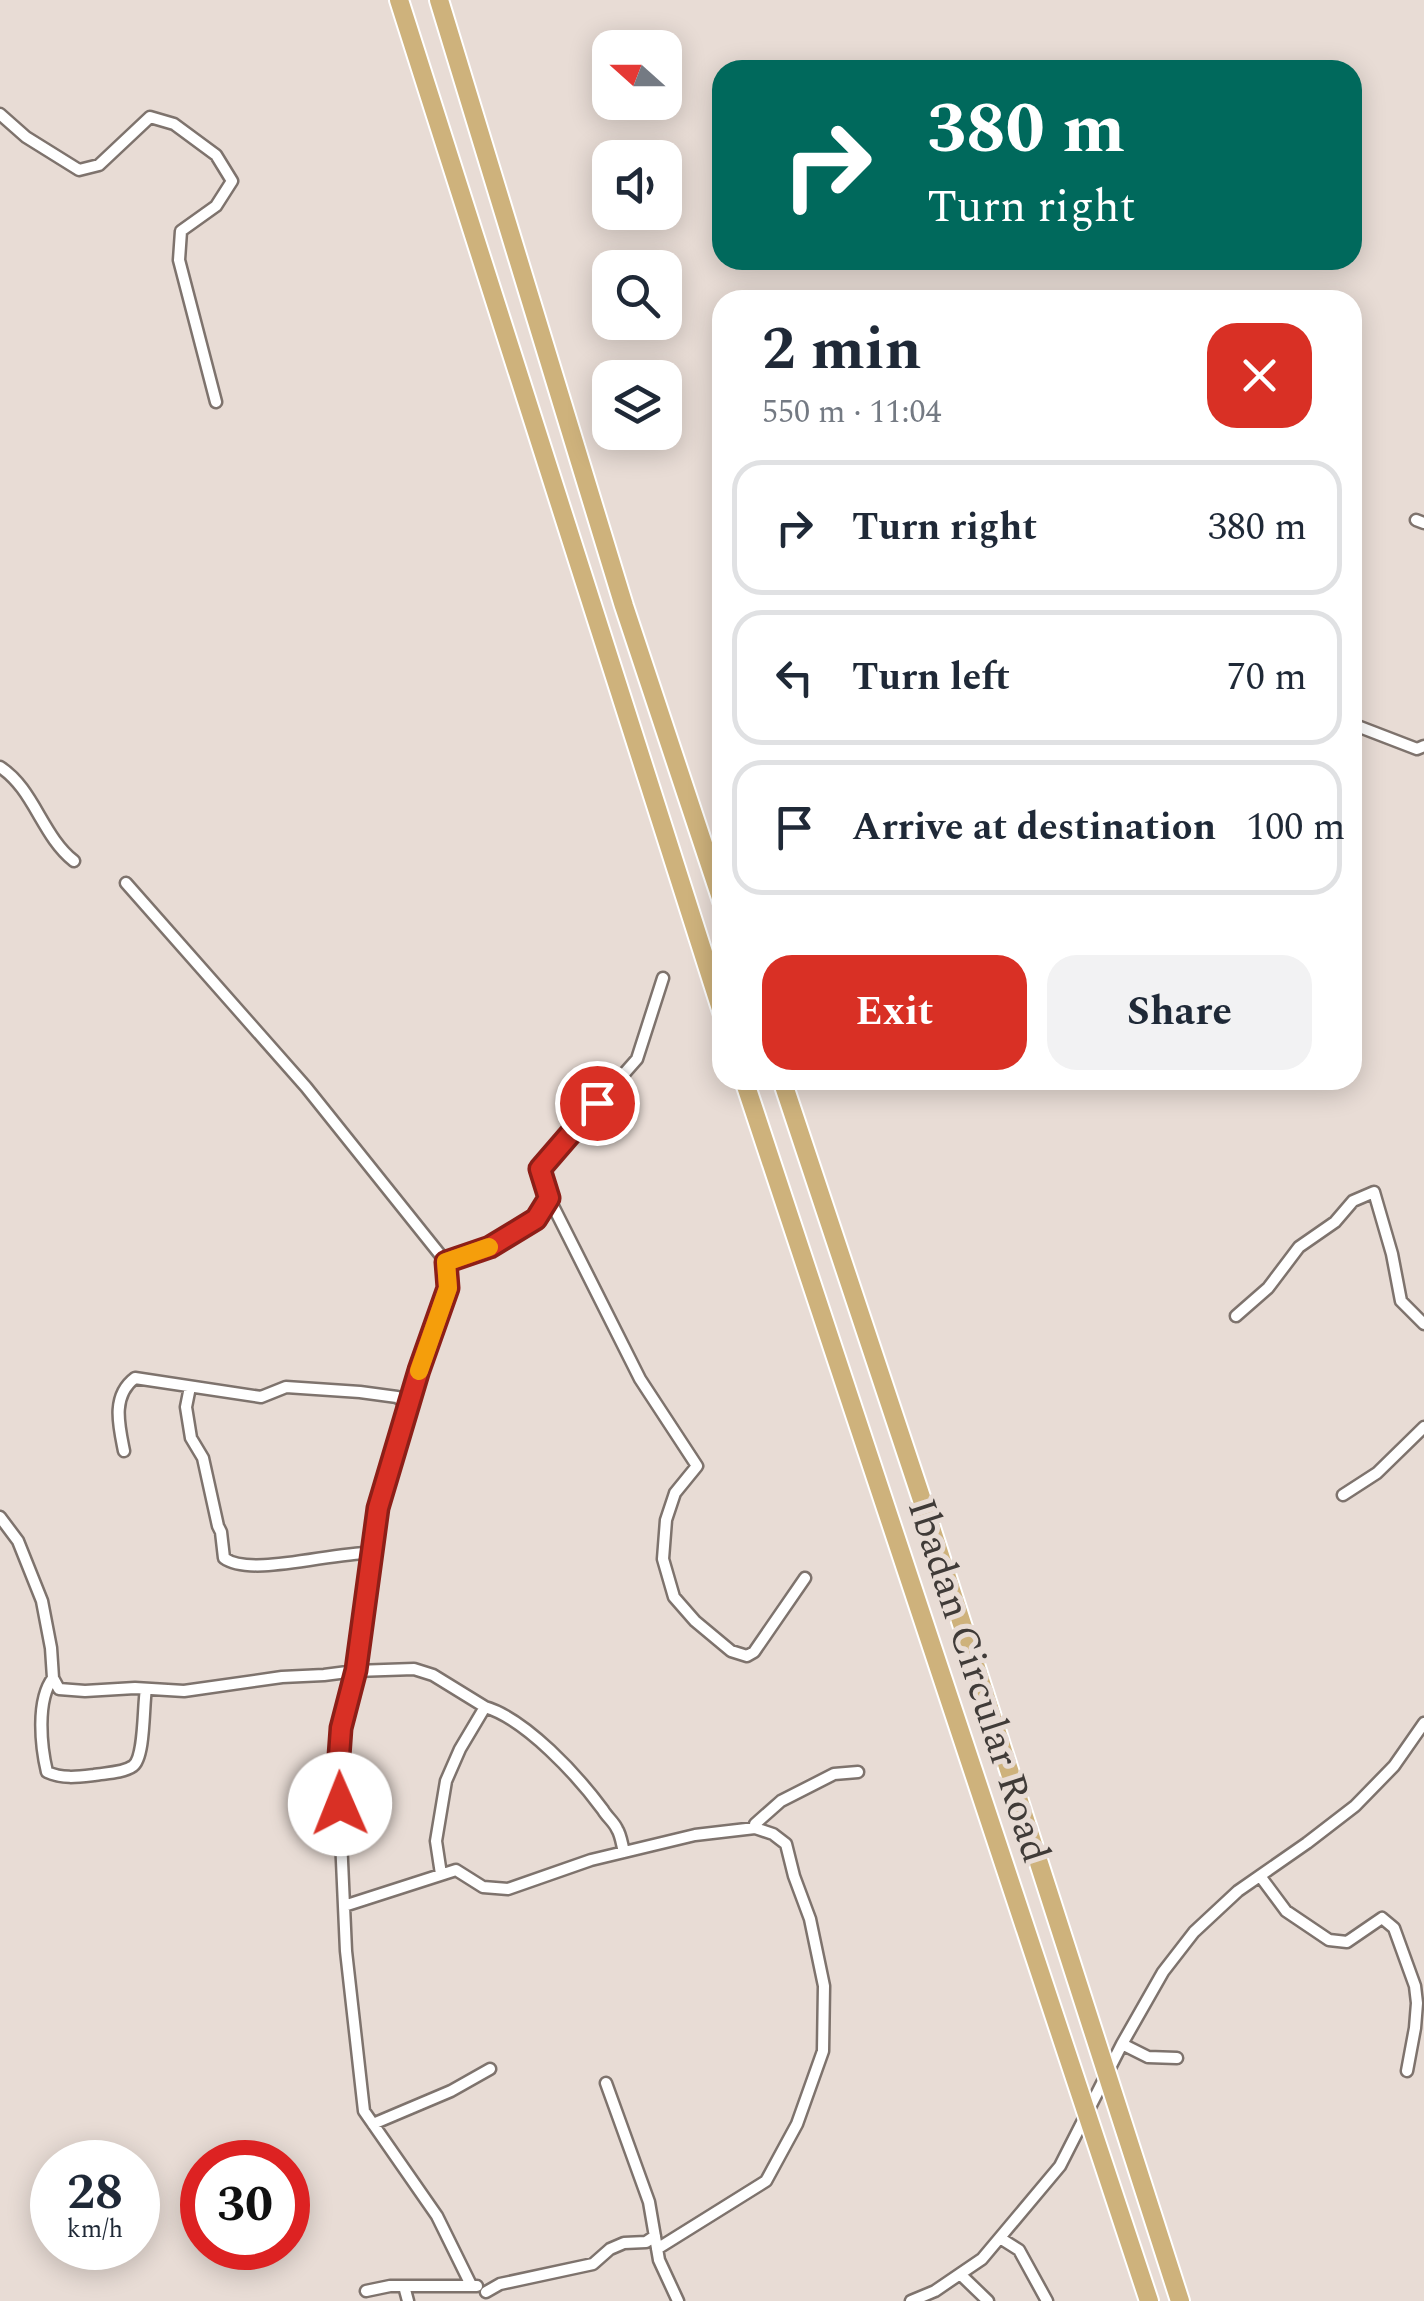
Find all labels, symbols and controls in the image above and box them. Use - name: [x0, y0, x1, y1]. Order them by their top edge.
- north arrow: [592, 30, 682, 120]
- map controls: [592, 30, 682, 450]
- text: 380 m: [927, 77, 1125, 183]
- icon: right: [762, 100, 892, 230]
- button: sound: [592, 140, 682, 230]
- text: Turn right: [927, 173, 1136, 242]
- button: search: [592, 250, 682, 340]
- text: 2 min: [762, 304, 922, 396]
- button: close: [1207, 323, 1312, 428]
- button: layers: [592, 360, 682, 450]
- text: 550 m · 11:04: [762, 388, 942, 437]
- text: Turn right: [852, 499, 1037, 557]
- text: 380 m: [1208, 499, 1307, 557]
- icon: right: [767, 500, 822, 555]
- text: Turn left: [852, 649, 1010, 707]
- text: 70 m: [1227, 649, 1307, 707]
- icon: left: [767, 650, 822, 705]
- text: Arrive at destination: [852, 799, 1216, 857]
- text: 100 m: [1246, 799, 1345, 857]
- icon: arrive: [767, 800, 822, 855]
- button: Exit: [762, 955, 1027, 1070]
- button: Share: [1047, 955, 1312, 1070]
- pin: [555, 1061, 640, 1146]
- icon: arrive: [570, 1076, 625, 1131]
- street label: Ibadan Circular Road: [890, 1491, 1065, 1871]
- position arrow: [288, 1752, 392, 1856]
- speed limit sign: 30: [180, 2140, 310, 2270]
- text: 28: [67, 2155, 123, 2231]
- text: km/h: [67, 2211, 123, 2249]

